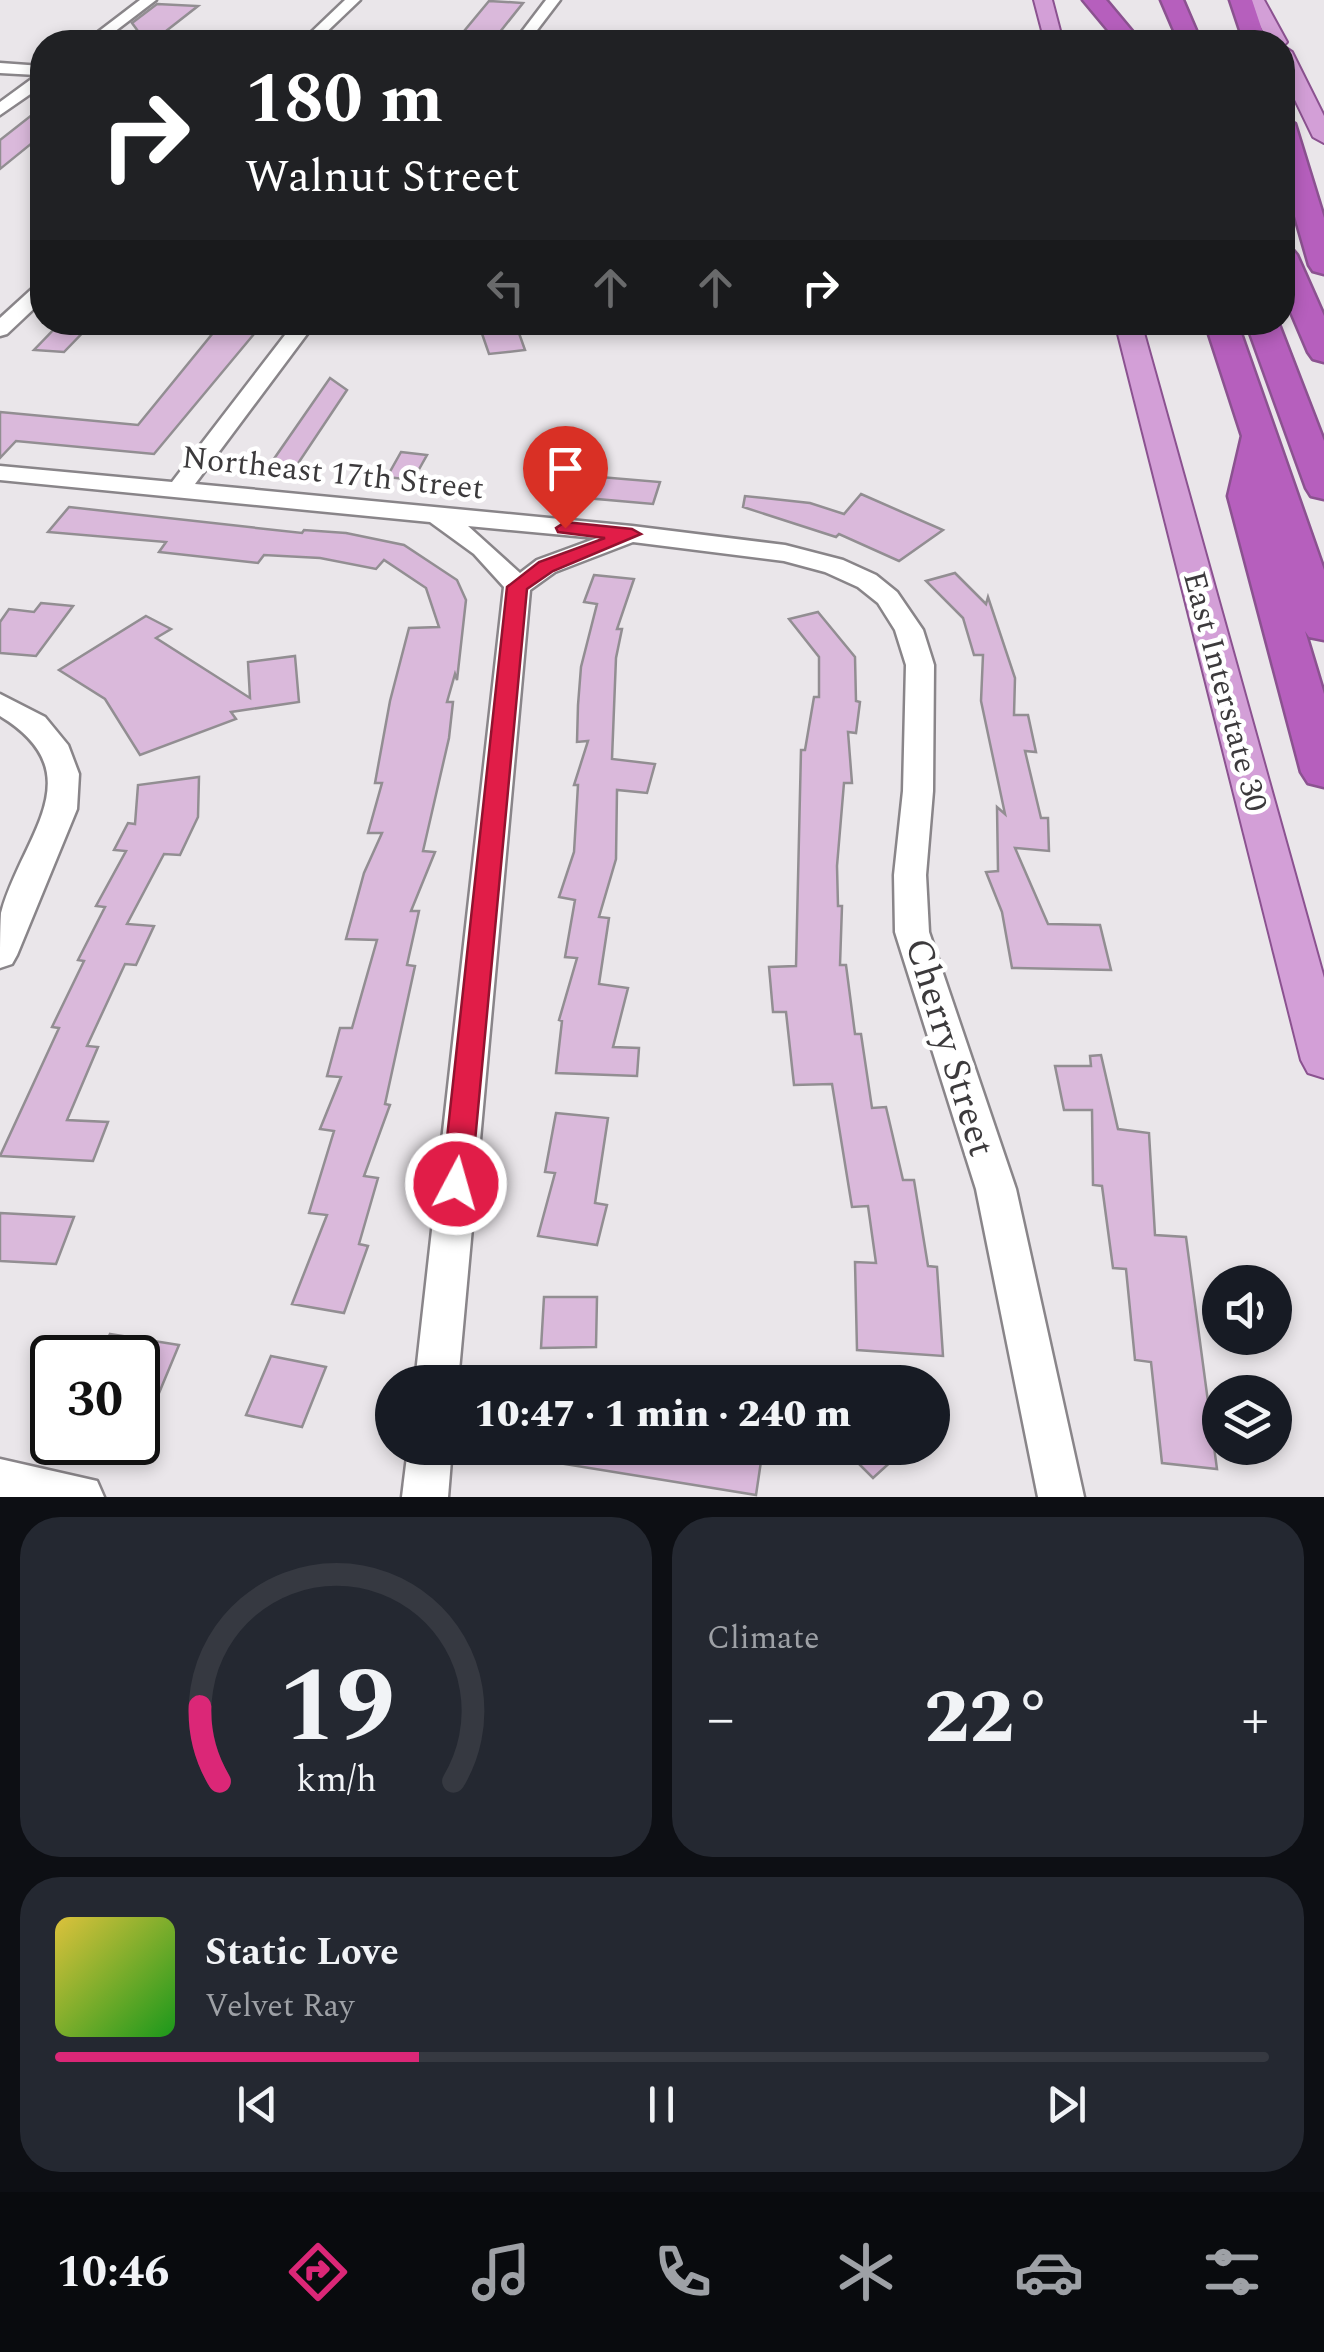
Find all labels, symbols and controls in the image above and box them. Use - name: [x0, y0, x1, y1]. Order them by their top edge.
- text: 180 m: [245, 47, 443, 153]
- icon: right: [80, 70, 210, 200]
- text: Walnut Street: [245, 143, 520, 212]
- icon: left: [478, 260, 533, 315]
- icon: ahead: [583, 260, 638, 315]
- icon: ahead: [688, 260, 743, 315]
- icon: right: [793, 260, 848, 315]
- pin: [523, 426, 608, 529]
- street label: Northeast 17th Street: [179, 433, 486, 514]
- icon: arrive: [538, 441, 593, 496]
- street label: East Interstate 30: [1169, 566, 1280, 817]
- street label: Cherry Street: [888, 931, 1010, 1164]
- position arrow: [404, 1132, 508, 1236]
- map controls: [1202, 1265, 1292, 1465]
- button: sound: [1202, 1265, 1292, 1355]
- speed limit sign: 30: [30, 1335, 160, 1465]
- button: layers: [1202, 1375, 1292, 1465]
- text: 10:47 · 1 min · 240 m: [474, 1386, 851, 1444]
- text: Climate: [707, 1614, 819, 1663]
- text: 19: [278, 1629, 394, 1787]
- text: 22°: [924, 1662, 1052, 1776]
- text: −: [707, 1678, 735, 1761]
- text: +: [1241, 1678, 1269, 1761]
- text: km/h: [296, 1753, 376, 1808]
- text: Static Love: [205, 1924, 399, 1982]
- text: Velvet Ray: [205, 1982, 354, 2031]
- icon: previous: [230, 2077, 285, 2132]
- icon: pause: [634, 2077, 689, 2132]
- icon: next: [1039, 2077, 1094, 2132]
- icon: directions: [283, 2237, 353, 2307]
- icon: music: [466, 2237, 536, 2307]
- icon: phone: [648, 2237, 718, 2307]
- icon: climate: [831, 2237, 901, 2307]
- icon: car: [1014, 2237, 1084, 2307]
- icon: filters: [1197, 2237, 1267, 2307]
- text: 10:46: [56, 2238, 170, 2307]

